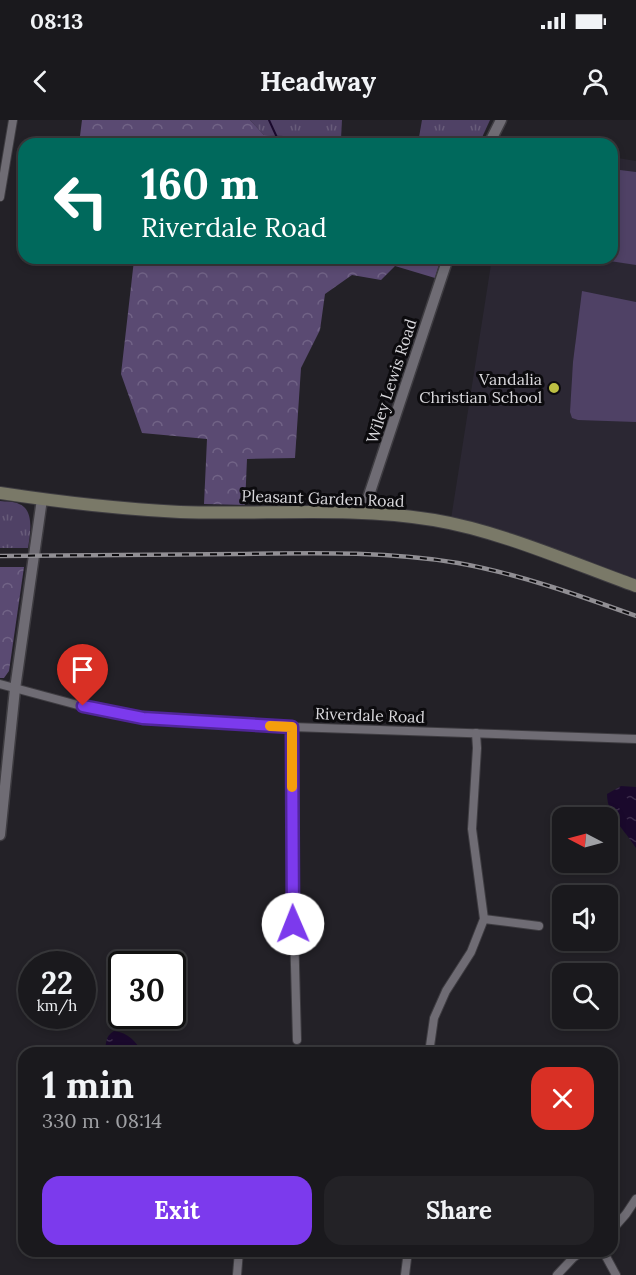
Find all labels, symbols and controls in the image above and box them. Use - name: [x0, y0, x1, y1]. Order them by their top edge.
- text: 08:13: [30, 7, 83, 35]
- text: Headway: [260, 64, 376, 98]
- icon: back: [24, 65, 57, 98]
- icon: person: [579, 65, 612, 98]
- text: 160 m: [141, 157, 259, 211]
- icon: left: [42, 162, 120, 240]
- text: Riverdale Road: [141, 210, 327, 244]
- street label: Wiley Lewis Road: [361, 316, 421, 446]
- place label: Vandalia Christian School: [419, 369, 542, 407]
- marker: Vandalia Christian School: [547, 381, 561, 395]
- street label: Pleasant Garden Road: [241, 485, 405, 511]
- pin: [57, 644, 108, 706]
- icon: arrive: [66, 653, 99, 686]
- street label: Riverdale Road: [315, 703, 426, 727]
- north arrow: [552, 807, 618, 873]
- map controls: [552, 807, 618, 1029]
- button: sound: [552, 885, 618, 951]
- position arrow: [261, 892, 325, 956]
- speed limit sign: 30: [108, 951, 186, 1029]
- button: search: [552, 963, 618, 1029]
- text: 22: [41, 964, 73, 1002]
- text: km/h: [37, 996, 77, 1015]
- text: 1 min: [42, 1062, 134, 1108]
- button: close: [531, 1067, 594, 1130]
- text: 330 m · 08:14: [42, 1108, 162, 1133]
- button: Exit: [42, 1176, 312, 1245]
- button: Share: [324, 1176, 594, 1245]

